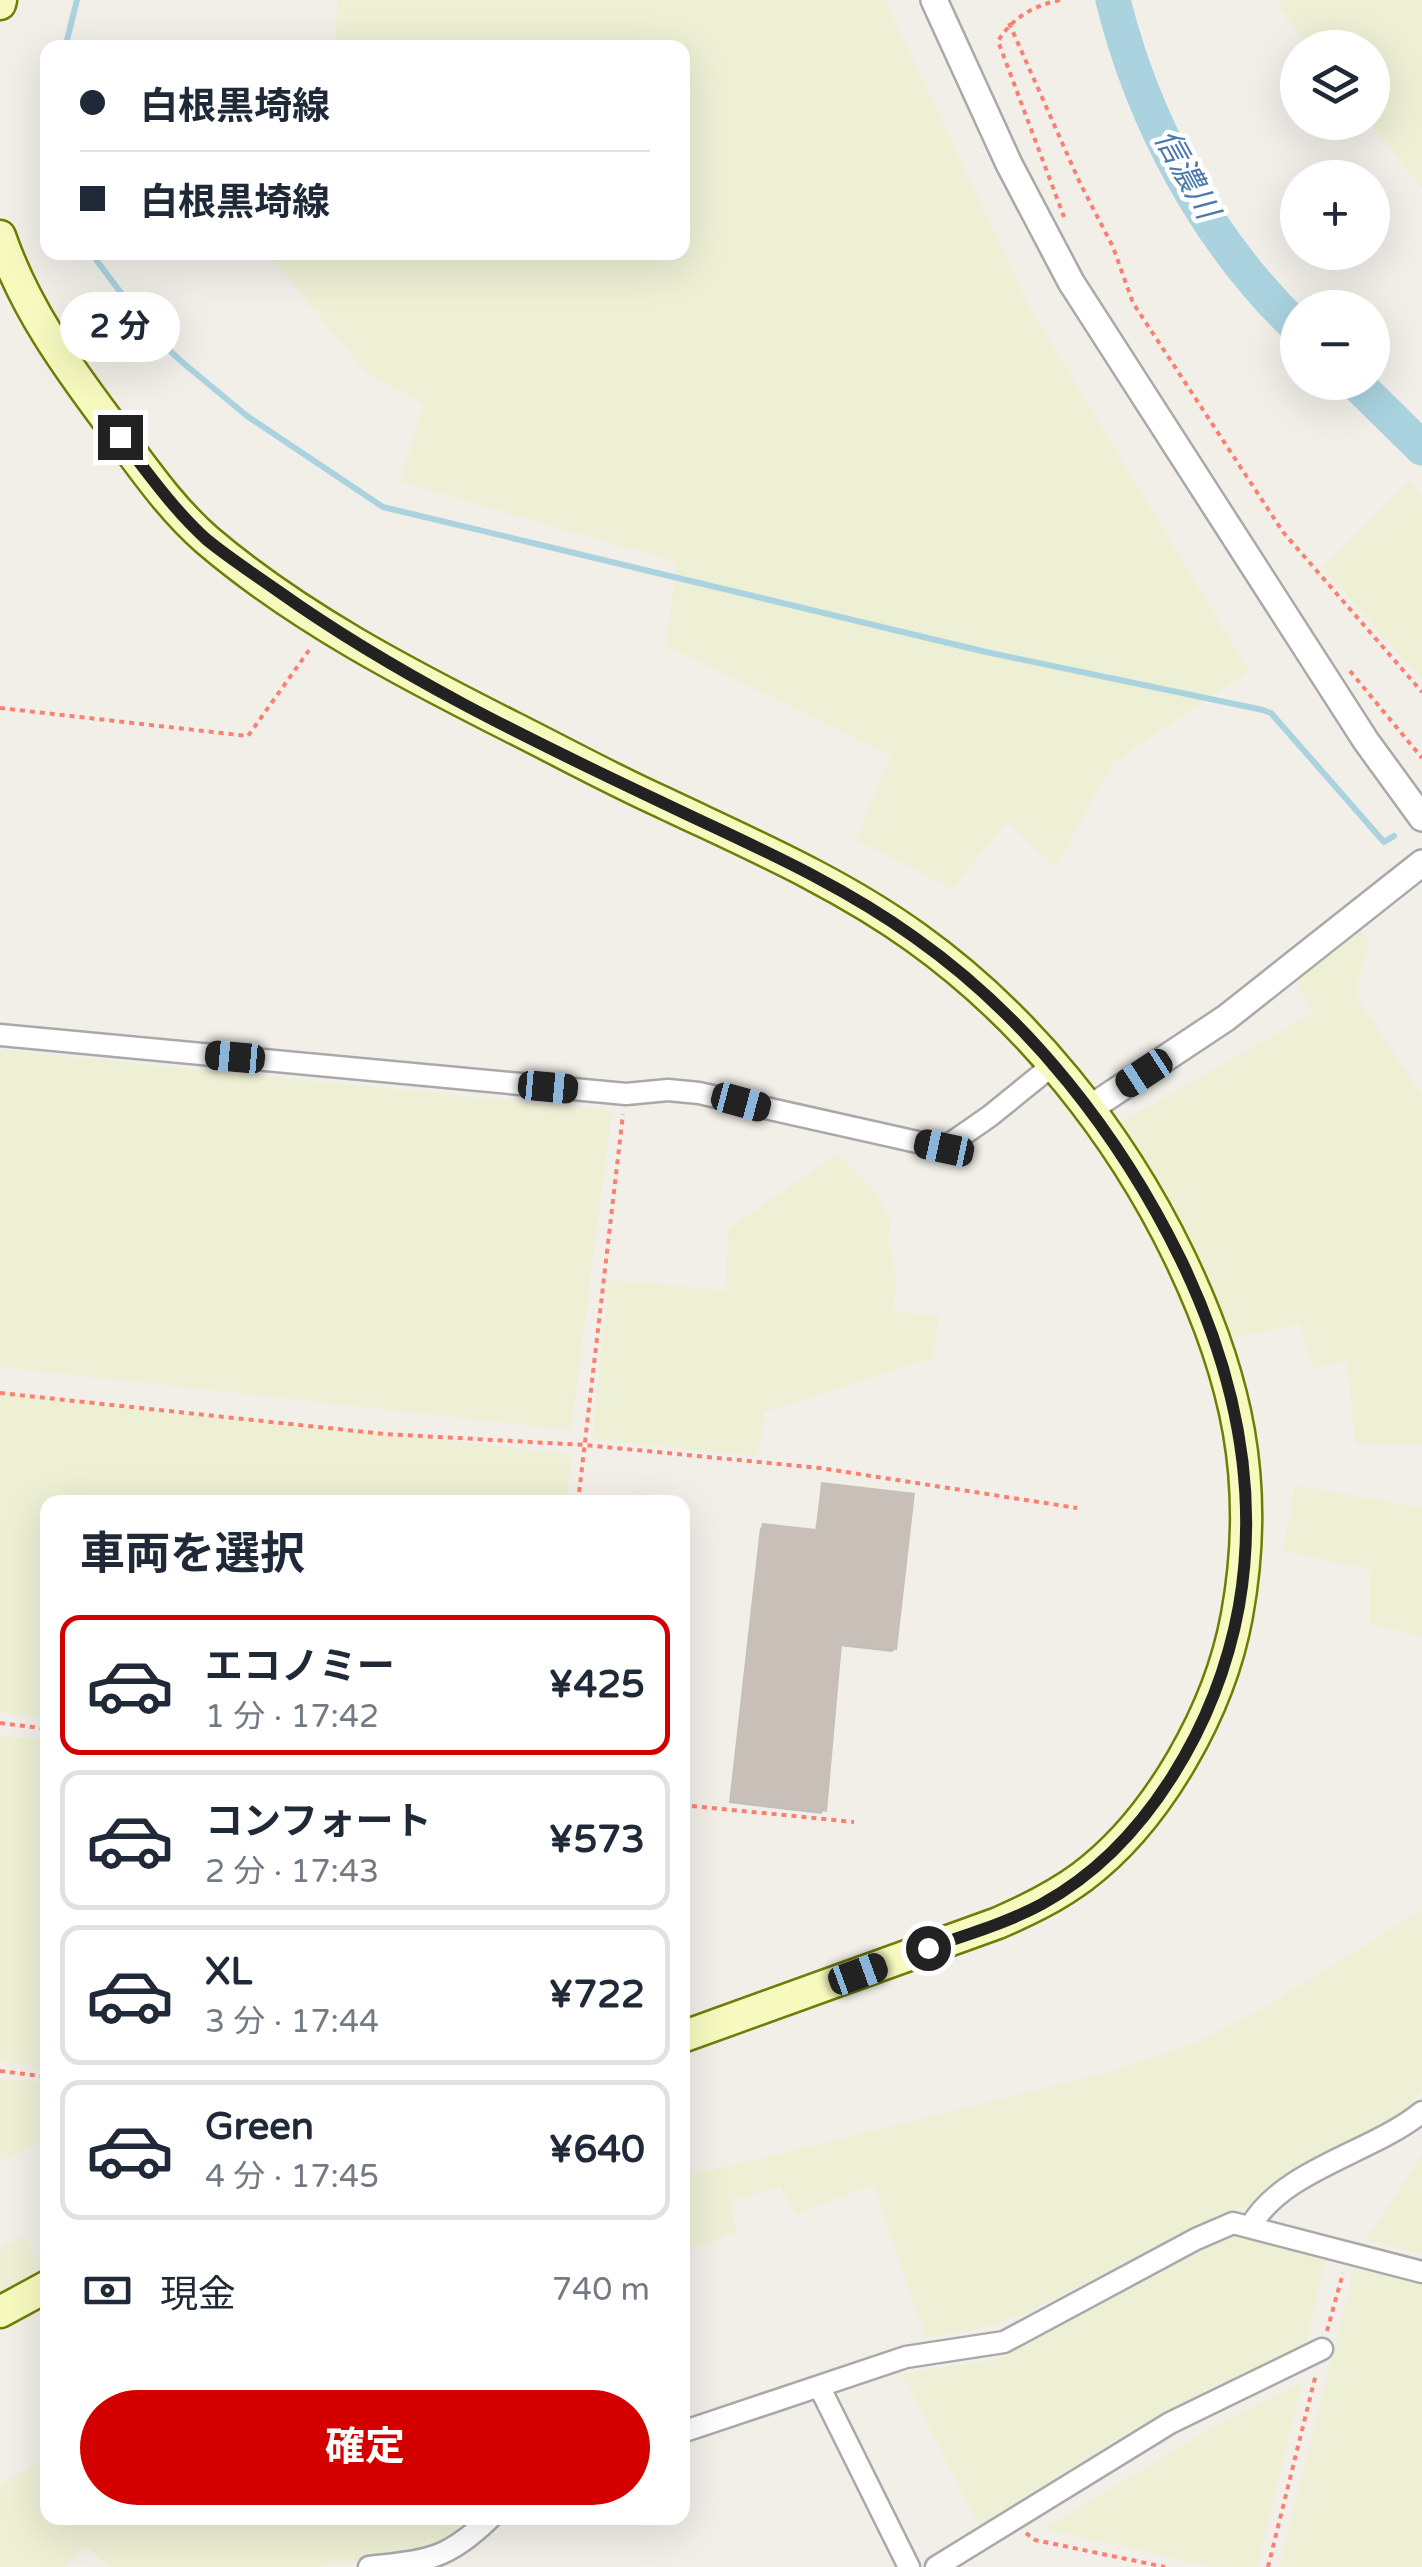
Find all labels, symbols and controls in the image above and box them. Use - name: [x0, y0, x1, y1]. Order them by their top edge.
- map controls: [1280, 30, 1390, 400]
- button: layers: [1280, 30, 1390, 140]
- text: 白根黒埼線: [140, 84, 330, 130]
- water label: 信濃川: [1146, 123, 1227, 228]
- button: +: [1280, 160, 1390, 270]
- text: 白根黒埼線: [140, 180, 330, 226]
- button: −: [1280, 290, 1390, 400]
- callout: 2 分: [60, 292, 180, 362]
- text: 2 分: [90, 308, 150, 346]
- route end: [98, 415, 143, 460]
- car: [204, 1039, 266, 1075]
- car: [1111, 1044, 1177, 1102]
- car: [517, 1069, 579, 1105]
- car: [708, 1080, 774, 1124]
- car: [912, 1127, 976, 1169]
- text: 車両を選択: [80, 1528, 305, 1582]
- icon: car: [85, 1640, 175, 1730]
- text: エコノミー: [205, 1644, 395, 1690]
- text: ¥425: [548, 1662, 645, 1708]
- text: 1 分 · 17:42: [205, 1698, 379, 1736]
- icon: car: [85, 1795, 175, 1885]
- text: コンフォート: [205, 1799, 432, 1845]
- text: ¥573: [548, 1817, 645, 1863]
- text: 2 分 · 17:43: [205, 1853, 379, 1891]
- route start: [906, 1926, 951, 1971]
- text: XL: [205, 1949, 252, 1995]
- icon: car: [85, 1950, 175, 2040]
- car: [825, 1950, 891, 1998]
- text: ¥722: [548, 1972, 645, 2018]
- text: 3 分 · 17:44: [205, 2003, 379, 2041]
- text: Green: [205, 2104, 314, 2150]
- icon: car: [85, 2105, 175, 2195]
- text: ¥640: [548, 2127, 645, 2173]
- text: 4 分 · 17:45: [205, 2158, 379, 2196]
- icon: cash: [80, 2263, 135, 2318]
- text: 740 m: [552, 2271, 650, 2309]
- text: 現金: [160, 2272, 236, 2318]
- button: 確定: [80, 2390, 650, 2505]

